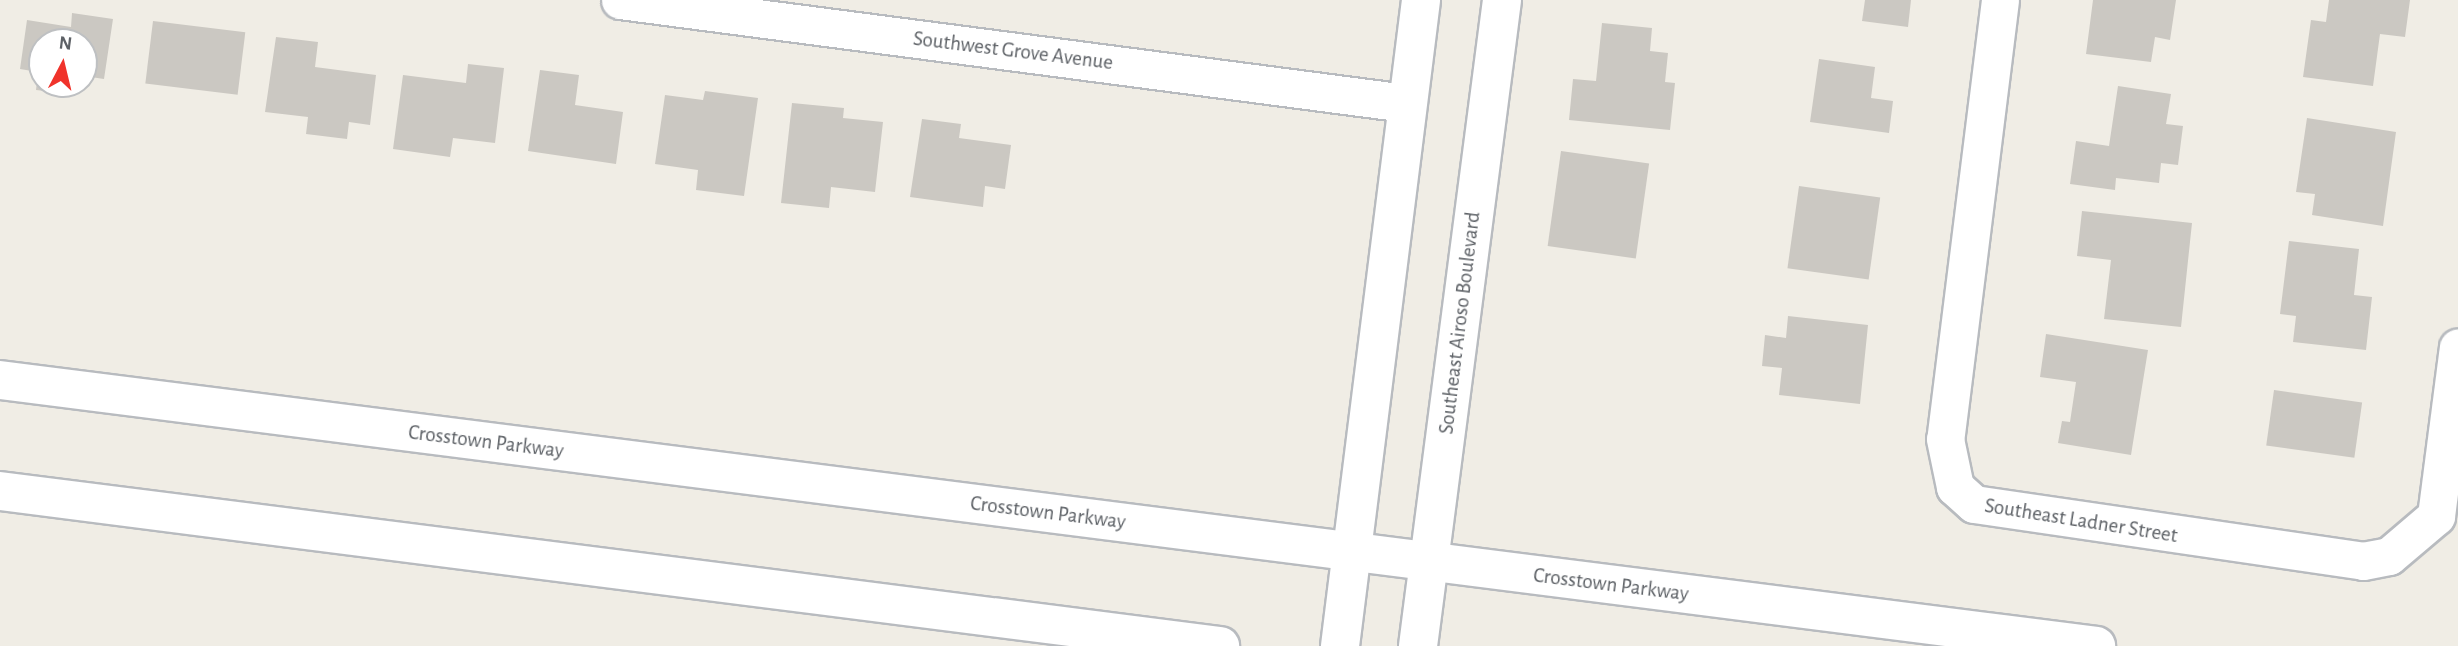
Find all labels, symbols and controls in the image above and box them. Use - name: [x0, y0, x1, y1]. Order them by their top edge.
- street label: Southwest Grove Avenue: [912, 26, 1114, 76]
- north arrow: [28, 28, 98, 98]
- text: N: [58, 33, 73, 54]
- street label: Southeast Airoso Boulevard: [1434, 210, 1486, 436]
- street label: Crosstown Parkway: [407, 420, 565, 464]
- street label: Crosstown Parkway: [969, 491, 1127, 535]
- street label: Southeast Ladner Street: [1983, 493, 2179, 549]
- street label: Crosstown Parkway: [1532, 563, 1690, 607]

